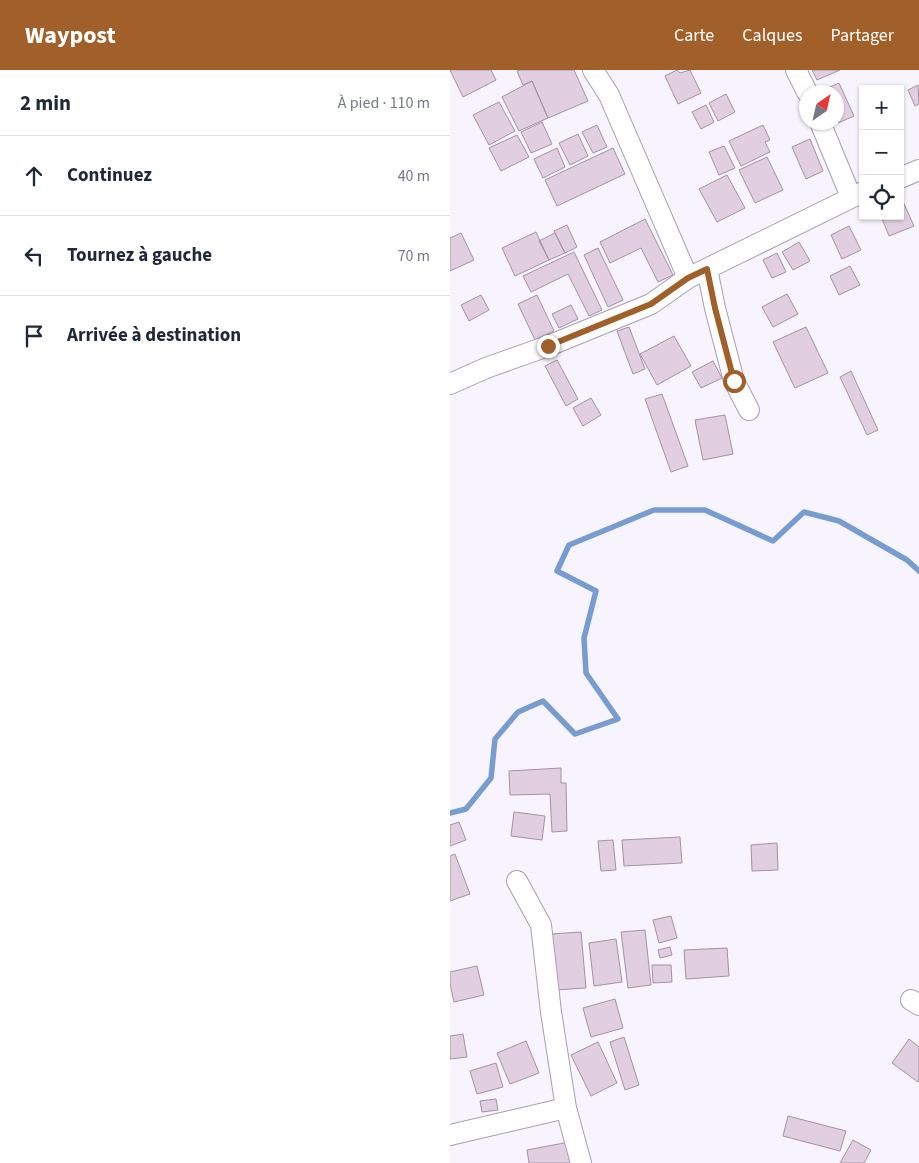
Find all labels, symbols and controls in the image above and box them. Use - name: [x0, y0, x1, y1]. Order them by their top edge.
- text: Waypost: [25, 18, 116, 53]
- text: Carte: [674, 23, 714, 48]
- text: Calques: [742, 23, 802, 48]
- text: Partager: [830, 23, 894, 48]
- north arrow: [799, 85, 844, 130]
- map controls: [859, 85, 904, 220]
- button: +: [859, 85, 904, 130]
- text: 2 min: [20, 88, 71, 118]
- text: À pied · 110 m: [338, 92, 430, 114]
- button: −: [859, 130, 904, 175]
- icon: ahead: [20, 162, 48, 190]
- text: Continuez: [67, 162, 152, 189]
- text: 40 m: [398, 165, 430, 187]
- button: locate: [859, 175, 904, 220]
- icon: left: [20, 242, 48, 270]
- text: Tournez à gauche: [67, 242, 212, 269]
- text: 70 m: [398, 245, 430, 267]
- icon: arrive: [20, 322, 48, 350]
- text: Arrivée à destination: [67, 322, 241, 349]
- route end: [537, 335, 560, 358]
- route start: [723, 370, 746, 393]

